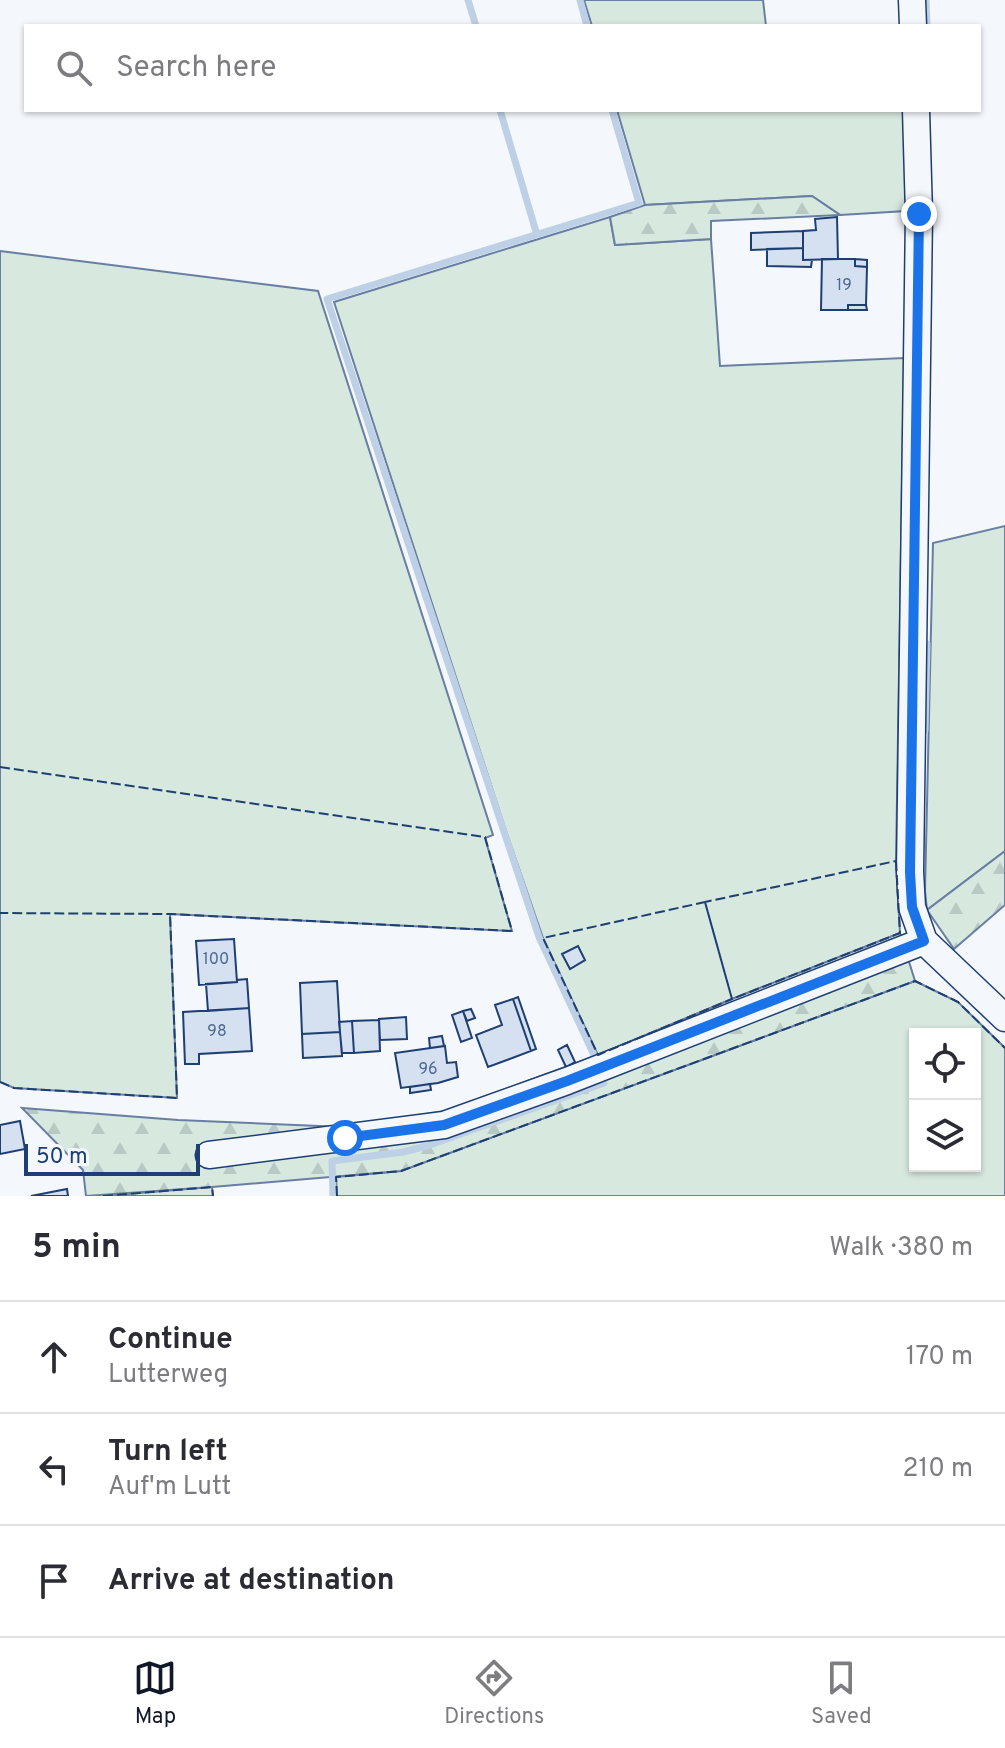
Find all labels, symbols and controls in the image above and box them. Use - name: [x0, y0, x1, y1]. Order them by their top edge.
- search box: [24, 24, 981, 112]
- icon: search: [52, 46, 96, 90]
- text: Search here: [116, 50, 276, 87]
- route end: [901, 196, 937, 232]
- house number: 19: [836, 276, 852, 296]
- house number: 100: [203, 950, 229, 970]
- house number: 98: [207, 1022, 227, 1042]
- map controls: [909, 1028, 981, 1172]
- button: locate: [909, 1028, 981, 1100]
- house number: 96: [418, 1060, 438, 1080]
- button: layers: [909, 1100, 981, 1172]
- route start: [327, 1120, 363, 1156]
- scale bar: [24, 1140, 200, 1176]
- text: 50 m: [36, 1144, 88, 1171]
- text: 5 min: [32, 1227, 121, 1270]
- text: Walk · 380 m: [829, 1232, 973, 1265]
- text: Continue: [108, 1322, 233, 1359]
- icon: ahead: [32, 1335, 76, 1379]
- text: 170 m: [906, 1341, 973, 1374]
- text: Lutterweg: [108, 1359, 228, 1392]
- text: Turn left: [108, 1434, 228, 1471]
- icon: left: [32, 1447, 76, 1491]
- text: 210 m: [903, 1453, 973, 1486]
- text: Auf'm Lutt: [108, 1471, 231, 1504]
- icon: arrive: [32, 1559, 76, 1603]
- text: Arrive at destination: [108, 1563, 394, 1600]
- tab: Map: [133, 1656, 177, 1731]
- tab: Directions: [444, 1656, 544, 1731]
- tab: Saved: [811, 1656, 872, 1731]

